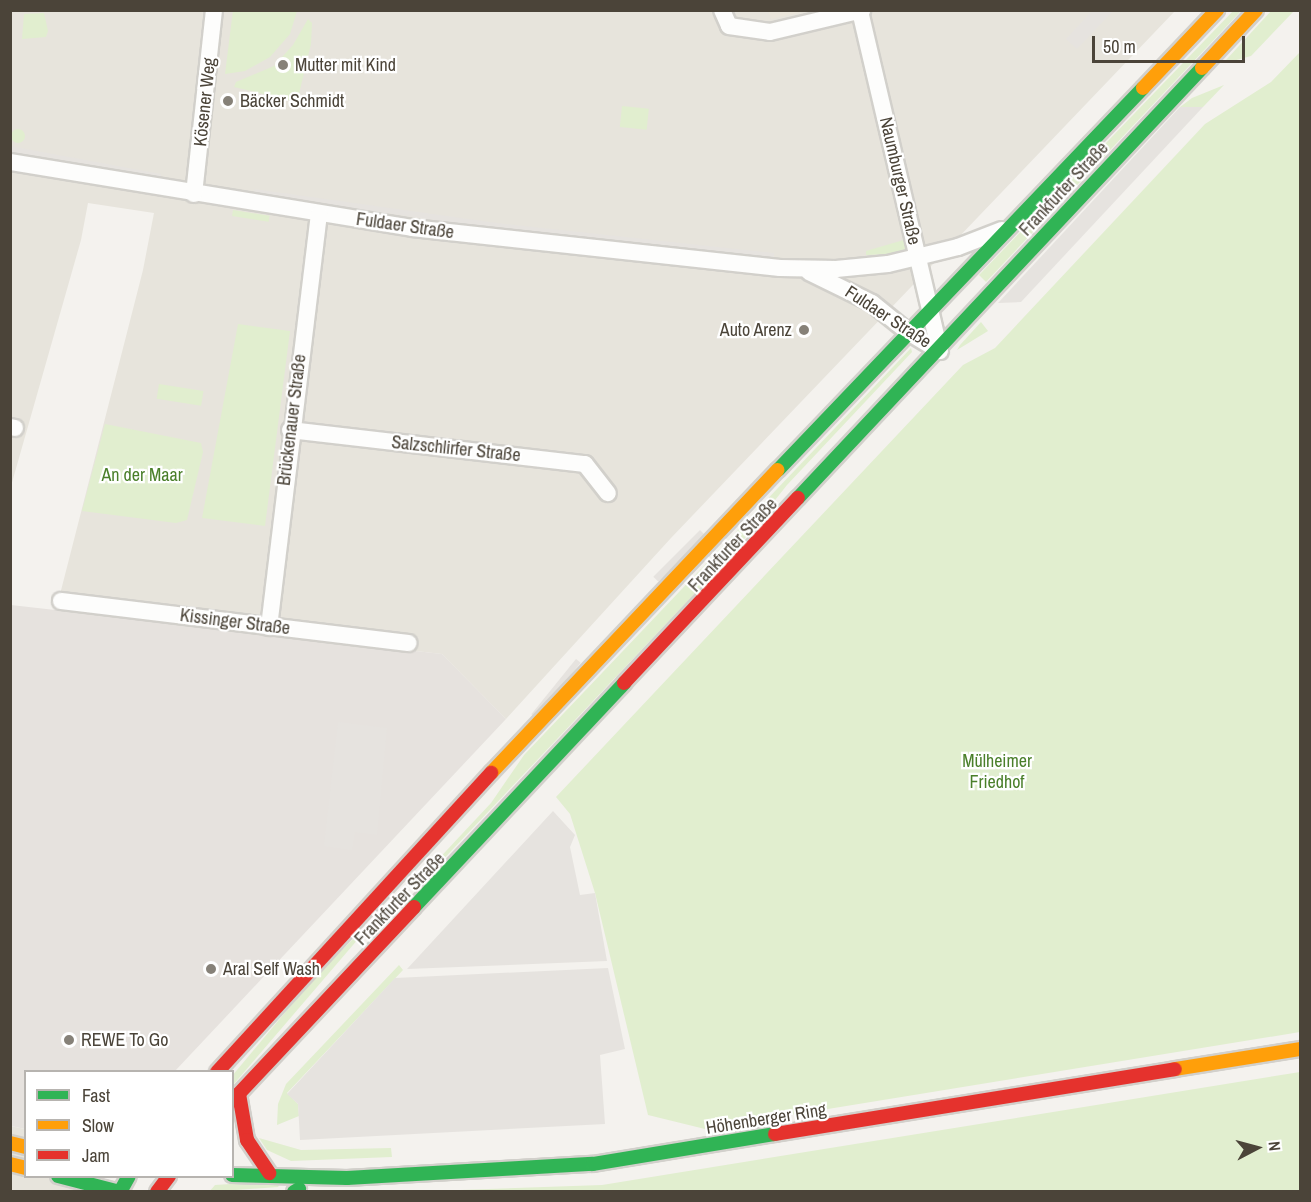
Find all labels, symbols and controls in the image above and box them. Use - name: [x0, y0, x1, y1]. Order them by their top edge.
- scale bar: [1095, 24, 1248, 62]
- text: 50 m: [1103, 34, 1136, 59]
- place label: Mutter mit Kind: [295, 54, 396, 76]
- street label: Kösener Weg: [190, 57, 220, 147]
- marker: Mutter mit Kind: [276, 58, 290, 72]
- place label: Bäcker Schmidt: [240, 90, 344, 112]
- marker: Bäcker Schmidt: [221, 94, 235, 108]
- street label: Naumburger Straße: [875, 115, 925, 247]
- street label: Frankfurter Straße: [1015, 138, 1113, 240]
- street label: Fuldaer Straße: [355, 208, 455, 244]
- street label: Fuldaer Straße: [841, 281, 935, 353]
- place label: Auto Arenz: [719, 319, 792, 341]
- marker: Auto Arenz: [797, 323, 811, 337]
- street label: Brückenauer Straße: [273, 353, 311, 487]
- street label: Salzschlirfer Straße: [390, 431, 522, 467]
- park label: An der Maar: [101, 464, 183, 486]
- street label: Frankfurter Straße: [684, 494, 782, 596]
- street label: Kissinger Straße: [179, 605, 291, 639]
- park label: Mülheimer Friedhof: [962, 751, 1032, 794]
- street label: Frankfurter Straße: [350, 848, 450, 950]
- place label: Aral Self Wash: [223, 958, 320, 980]
- marker: Aral Self Wash: [204, 962, 218, 976]
- place label: REWE To Go: [81, 1029, 169, 1051]
- marker: REWE To Go: [62, 1033, 76, 1047]
- legend: [24, 1070, 234, 1178]
- text: Fast: [82, 1083, 110, 1108]
- street label: Höhenberger Ring: [704, 1099, 828, 1139]
- text: Slow: [82, 1113, 114, 1138]
- north arrow: [1227, 1118, 1287, 1178]
- text: N: [1263, 1140, 1286, 1152]
- text: Jam: [82, 1143, 110, 1168]

